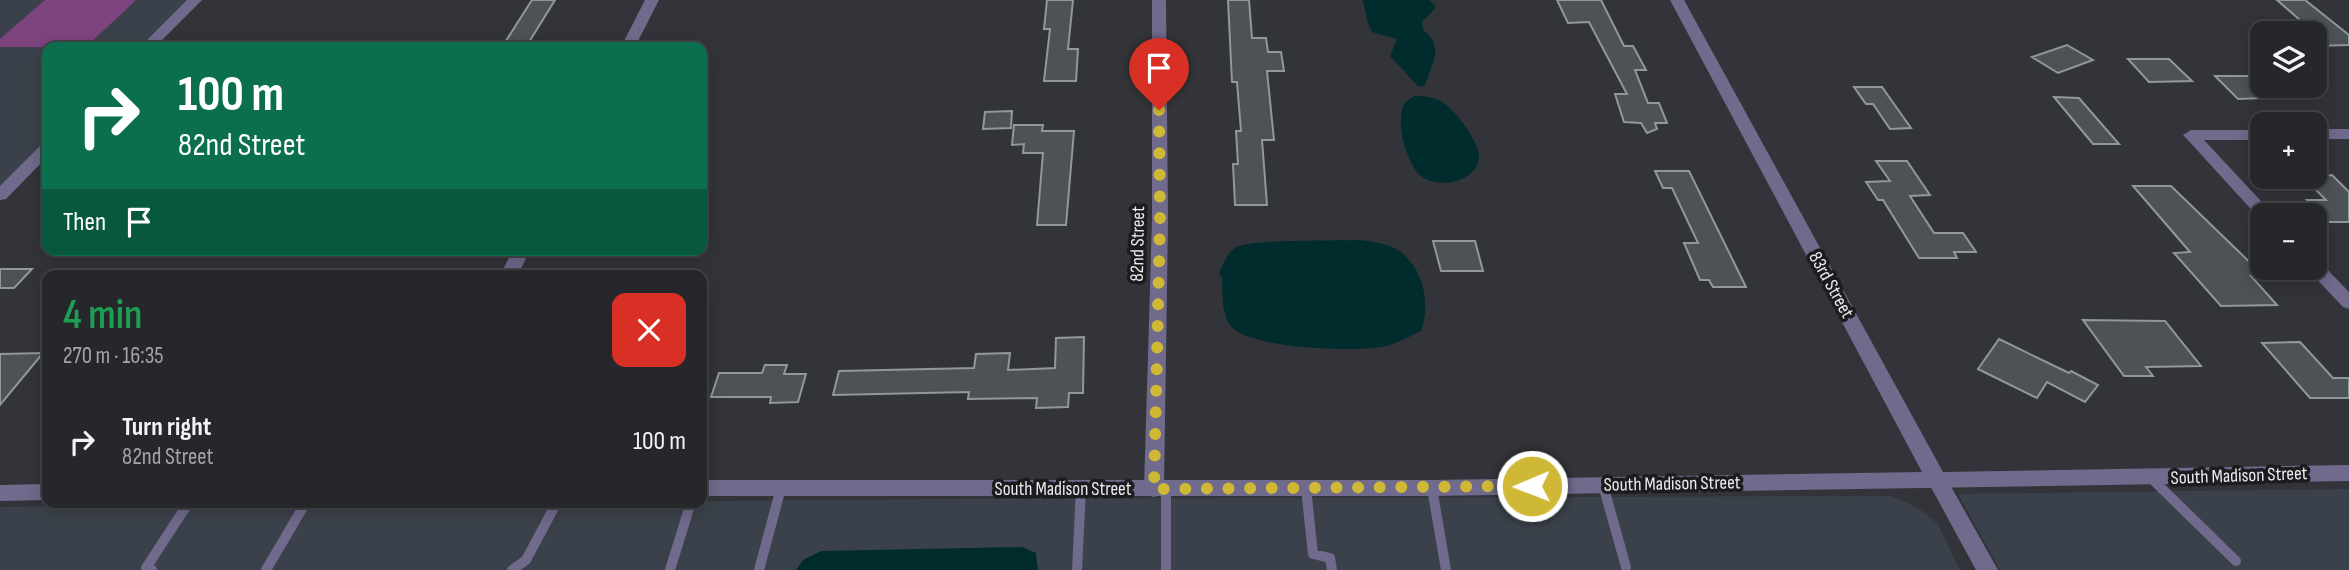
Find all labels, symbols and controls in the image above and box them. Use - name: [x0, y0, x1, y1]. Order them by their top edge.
- map controls: [2250, 21, 2327, 280]
- button: layers: [2250, 21, 2327, 98]
- pin: [1129, 38, 1189, 110]
- icon: arrive: [1140, 49, 1178, 87]
- text: 100 m: [178, 66, 284, 125]
- icon: right: [63, 70, 154, 161]
- button: +: [2250, 112, 2327, 189]
- text: 82nd Street: [178, 126, 305, 165]
- icon: arrive: [120, 203, 158, 241]
- button: −: [2250, 203, 2327, 280]
- street label: 82nd Street: [1126, 206, 1150, 282]
- text: Then: [63, 207, 106, 238]
- street label: 83rd Street: [1803, 248, 1859, 322]
- text: 4 min: [63, 290, 142, 341]
- button: close: [612, 293, 686, 367]
- text: 270 m · 16:35: [63, 342, 164, 370]
- text: Turn right: [122, 412, 211, 443]
- icon: right: [63, 423, 101, 461]
- text: 100 m: [633, 426, 686, 457]
- text: 82nd Street: [122, 443, 213, 471]
- position arrow: [1495, 449, 1569, 523]
- street label: South Madison Street: [2170, 462, 2308, 490]
- street label: South Madison Street: [1603, 471, 1741, 497]
- street label: South Madison Street: [995, 478, 1132, 501]

